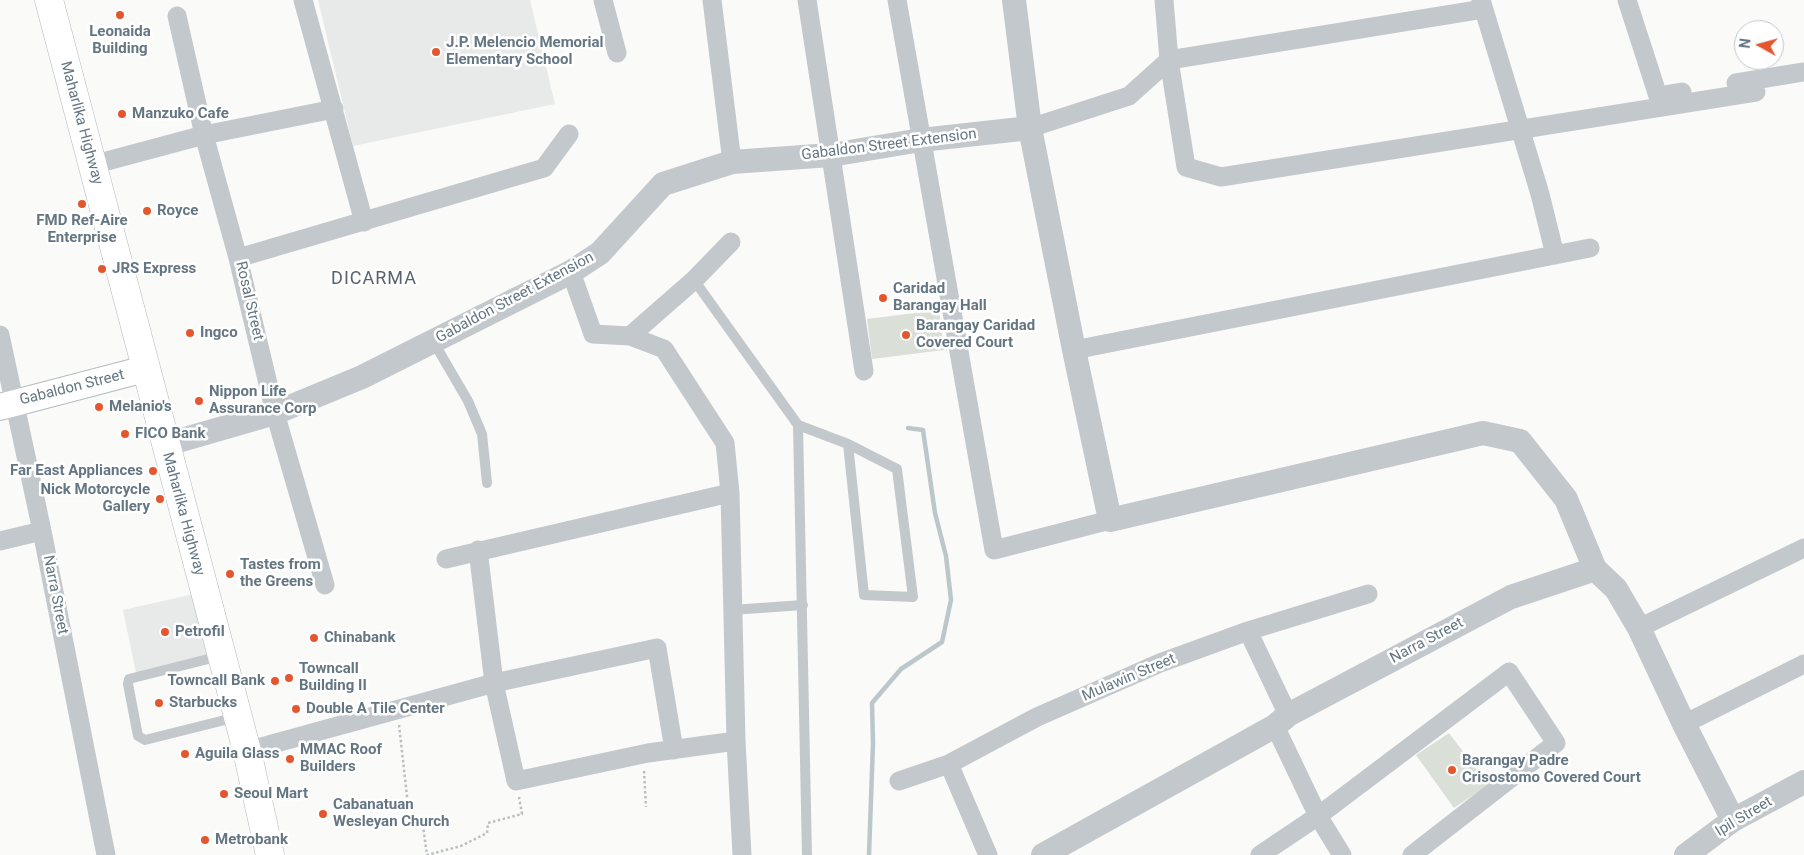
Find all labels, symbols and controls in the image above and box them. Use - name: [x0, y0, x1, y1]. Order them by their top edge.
- marker: Leonaida Building: [114, 9, 126, 21]
- north arrow: [1734, 20, 1784, 70]
- place label: Leonaida Building: [89, 23, 151, 58]
- place label: J.P. Melencio Memorial Elementary School: [446, 34, 604, 69]
- text: N: [1737, 37, 1754, 49]
- marker: J.P. Melencio Memorial Elementary School: [430, 46, 442, 58]
- street label: Maharlika Highway: [56, 59, 106, 187]
- place label: Manzuko Cafe: [132, 105, 229, 123]
- marker: Manzuko Cafe: [116, 108, 128, 120]
- street label: Gabaldon Street Extension: [800, 125, 978, 165]
- marker: FMD Ref-Aire Enterprise: [76, 198, 88, 210]
- place label: Royce: [157, 202, 198, 220]
- marker: Royce: [141, 205, 153, 217]
- place label: FMD Ref-Aire Enterprise: [36, 212, 128, 247]
- street label: Gabaldon Street Extension: [433, 249, 597, 347]
- place label: JRS Express: [112, 260, 196, 278]
- street label: Rosal Street: [231, 260, 267, 342]
- marker: JRS Express: [96, 263, 108, 275]
- district label: DICARMA: [330, 268, 418, 290]
- place label: Caridad Barangay Hall: [893, 280, 987, 315]
- marker: Caridad Barangay Hall: [877, 292, 889, 304]
- place label: Barangay Caridad Covered Court: [916, 317, 1035, 352]
- place label: Ingco: [200, 324, 238, 342]
- marker: Ingco: [184, 327, 196, 339]
- marker: Barangay Caridad Covered Court: [900, 329, 912, 341]
- street label: Gabaldon Street: [18, 366, 126, 410]
- place label: Nippon Life Assurance Corp: [209, 383, 316, 418]
- marker: Nippon Life Assurance Corp: [193, 395, 205, 407]
- place label: Melanio's: [109, 398, 172, 416]
- marker: Melanio's: [93, 401, 105, 413]
- place label: FICO Bank: [135, 425, 206, 443]
- marker: FICO Bank: [119, 428, 131, 440]
- street label: Maharlika Highway: [158, 450, 208, 578]
- place label: Far East Appliances: [10, 462, 143, 480]
- marker: Far East Appliances: [147, 465, 159, 477]
- place label: Nick Motorcycle Gallery: [40, 481, 150, 516]
- marker: Nick Motorcycle Gallery: [154, 493, 166, 505]
- street label: Narra Street: [39, 554, 71, 636]
- place label: Tastes from the Greens: [240, 556, 321, 591]
- marker: Tastes from the Greens: [224, 568, 236, 580]
- street label: Narra Street: [1387, 614, 1467, 668]
- place label: Petrofil: [175, 623, 225, 641]
- marker: Petrofil: [159, 626, 171, 638]
- place label: Chinabank: [324, 629, 396, 647]
- marker: Chinabank: [308, 632, 320, 644]
- street label: Mulawin Street: [1080, 650, 1178, 706]
- place label: Towncall Building II: [299, 660, 367, 695]
- place label: Towncall Bank: [168, 672, 265, 690]
- marker: Towncall Building II: [283, 672, 295, 684]
- marker: Towncall Bank: [269, 675, 281, 687]
- place label: Starbucks: [169, 694, 237, 712]
- marker: Starbucks: [153, 697, 165, 709]
- place label: Double A Tile Center: [306, 700, 445, 718]
- marker: Double A Tile Center: [290, 703, 302, 715]
- place label: MMAC Roof Builders: [300, 741, 382, 776]
- place label: Aguila Glass: [195, 745, 279, 763]
- marker: Aguila Glass: [179, 748, 191, 760]
- place label: Barangay Padre Crisostomo Covered Court: [1462, 752, 1641, 787]
- marker: MMAC Roof Builders: [284, 753, 296, 765]
- marker: Barangay Padre Crisostomo Covered Court: [1446, 764, 1458, 776]
- place label: Seoul Mart: [234, 785, 308, 803]
- marker: Seoul Mart: [218, 788, 230, 800]
- street label: Ipil Street: [1712, 793, 1776, 841]
- place label: Cabanatuan Wesleyan Church: [333, 796, 449, 831]
- marker: Cabanatuan Wesleyan Church: [317, 808, 329, 820]
- place label: Metrobank: [215, 831, 288, 849]
- marker: Metrobank: [199, 834, 211, 846]

